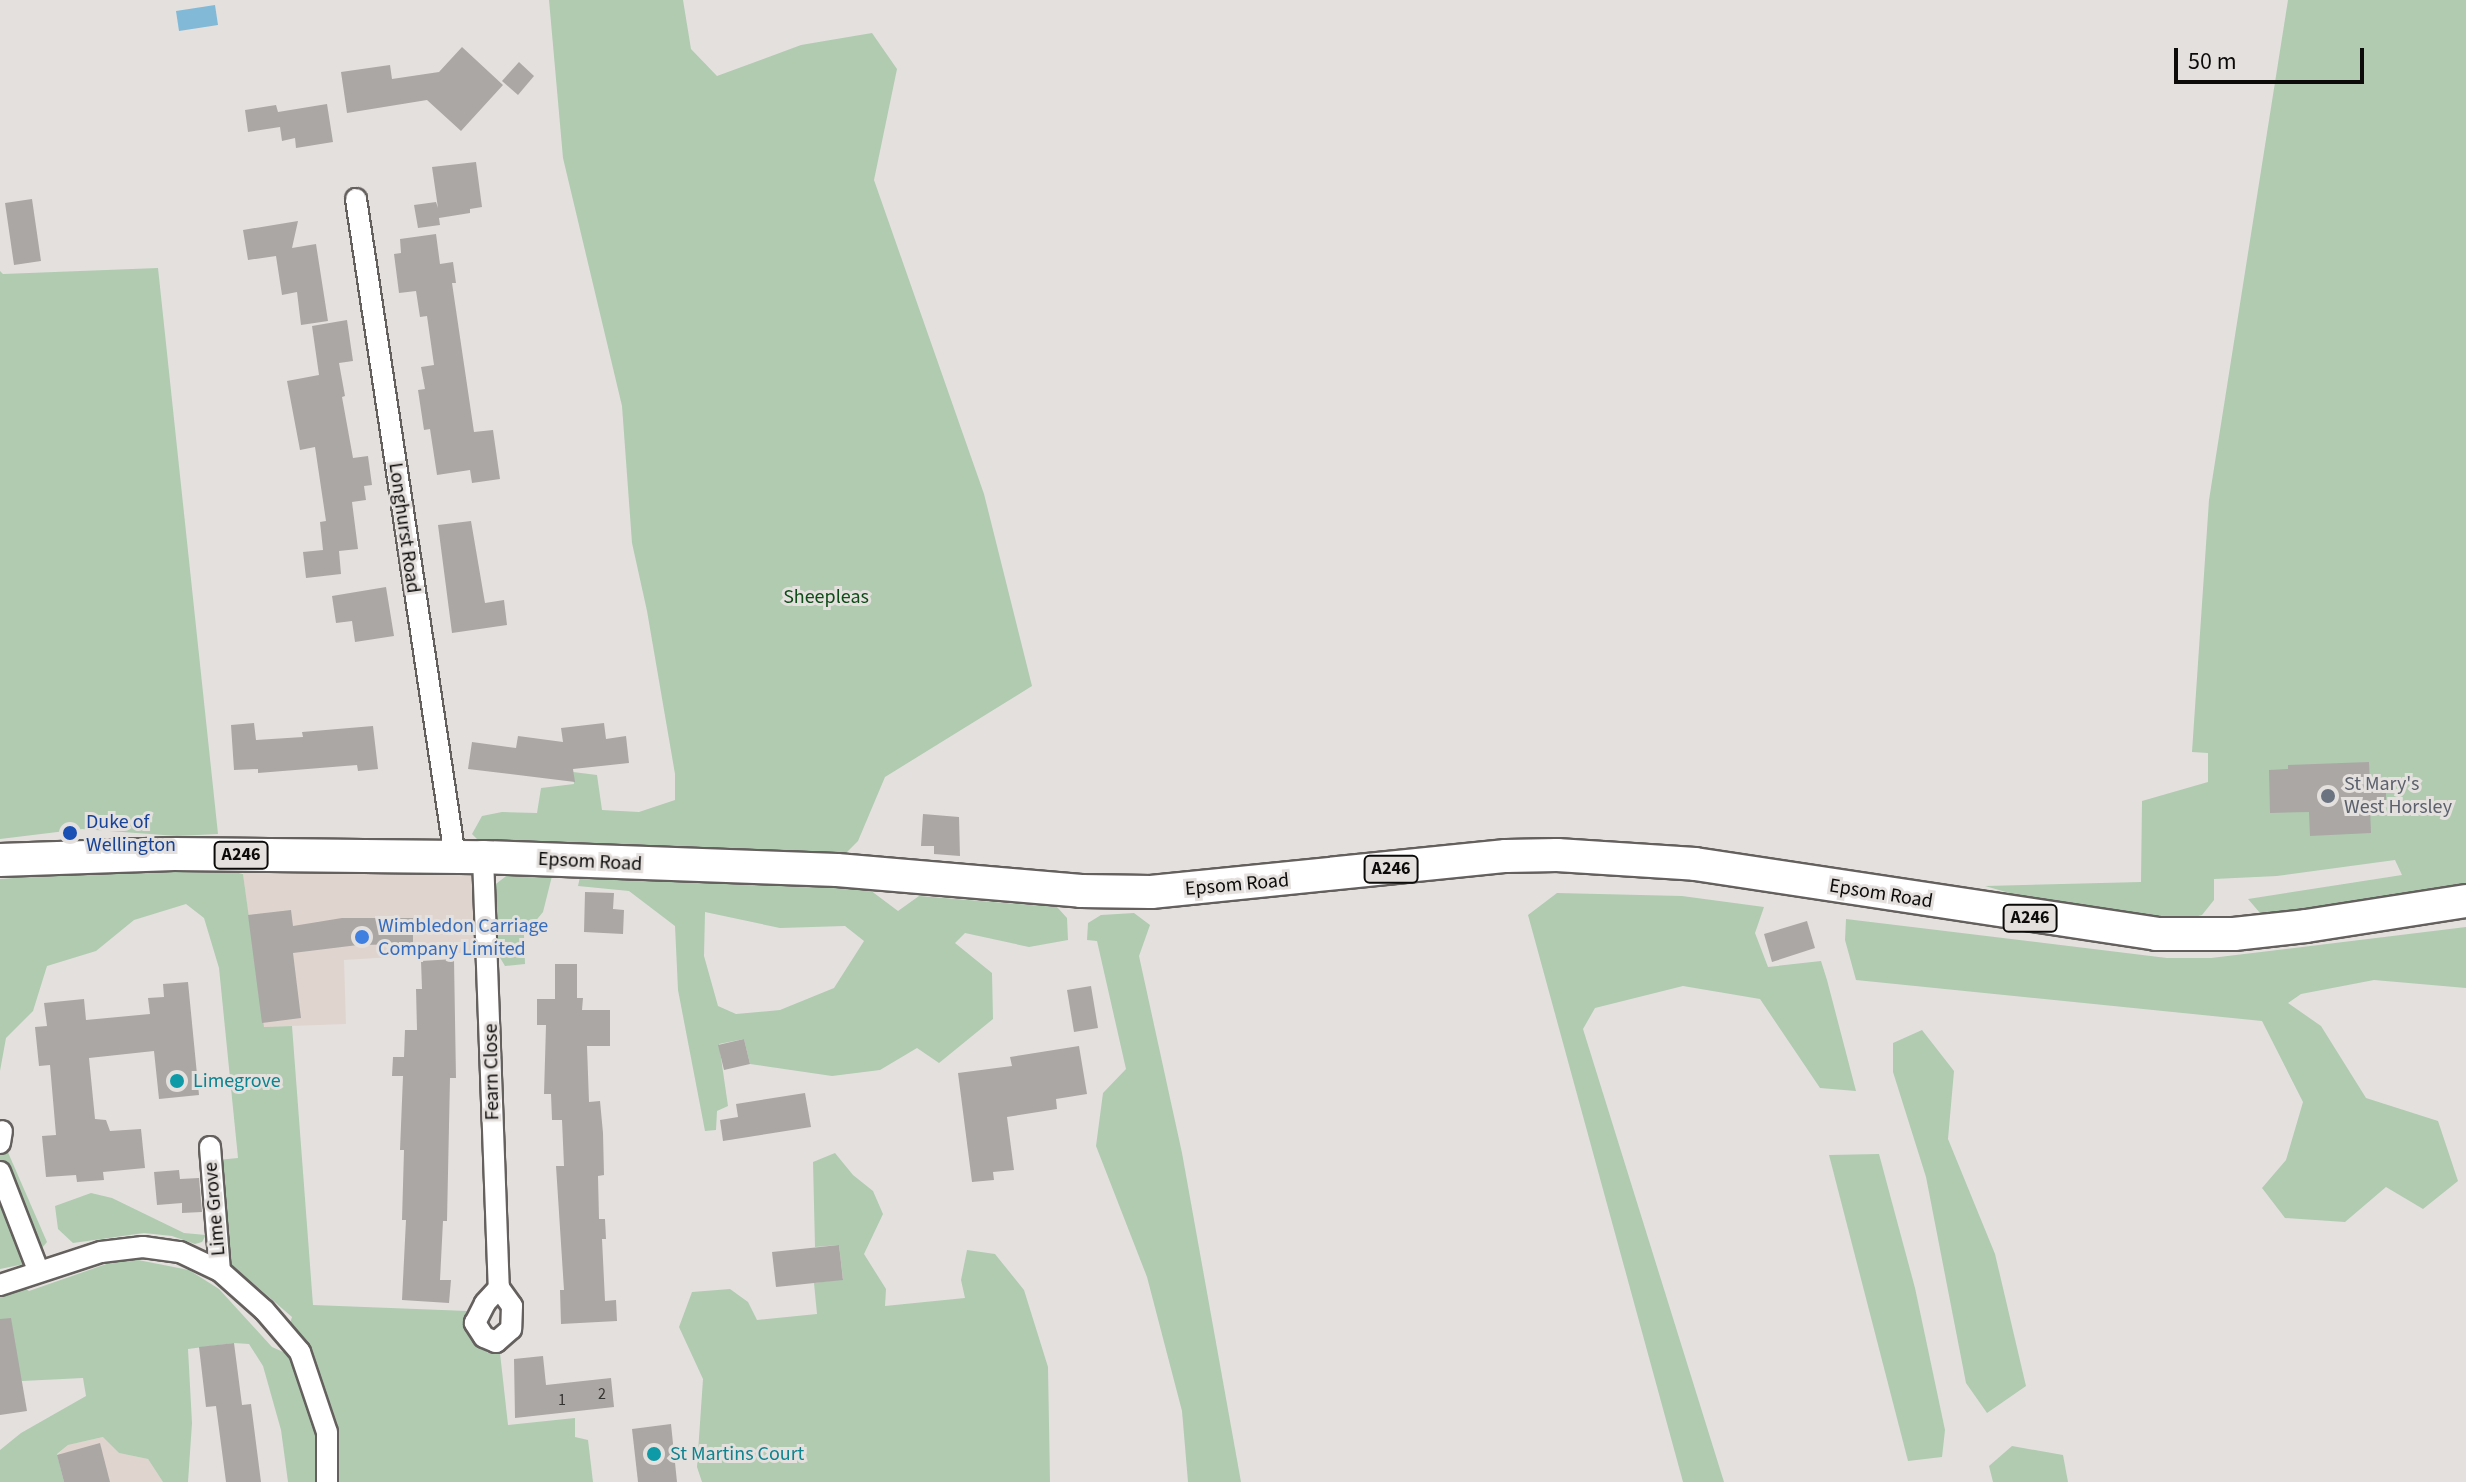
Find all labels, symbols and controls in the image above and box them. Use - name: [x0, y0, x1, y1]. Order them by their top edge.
- scale bar: [2178, 32, 2368, 82]
- text: 50 m: [2188, 44, 2237, 79]
- street label: Longhurst Road: [383, 461, 425, 595]
- park label: Sheepleas: [783, 585, 869, 609]
- place label: St Mary's West Horsley: [2344, 772, 2452, 819]
- marker: St Mary's West Horsley: [2319, 787, 2337, 805]
- place label: Duke of Wellington: [86, 810, 176, 857]
- marker: Duke of Wellington: [61, 824, 79, 842]
- road number: A246: [213, 841, 269, 869]
- street label: Epsom Road: [537, 847, 643, 877]
- road number: A246: [1363, 855, 1419, 883]
- street label: Epsom Road: [1184, 868, 1290, 902]
- street label: Epsom Road: [1828, 874, 1934, 914]
- road number: A246: [2002, 904, 2058, 932]
- place label: Wimbledon Carriage Company Limited: [378, 914, 548, 961]
- marker: Wimbledon Carriage Company Limited: [353, 928, 371, 946]
- street label: Fearn Close: [479, 1023, 505, 1121]
- place label: Limegrove: [193, 1069, 281, 1093]
- marker: Limegrove: [168, 1072, 186, 1090]
- street label: Lime Grove: [199, 1161, 231, 1257]
- house number: 2: [598, 1384, 606, 1404]
- house number: 1: [558, 1390, 566, 1410]
- place label: St Martins Court: [670, 1442, 804, 1466]
- marker: St Martins Court: [645, 1445, 663, 1463]

